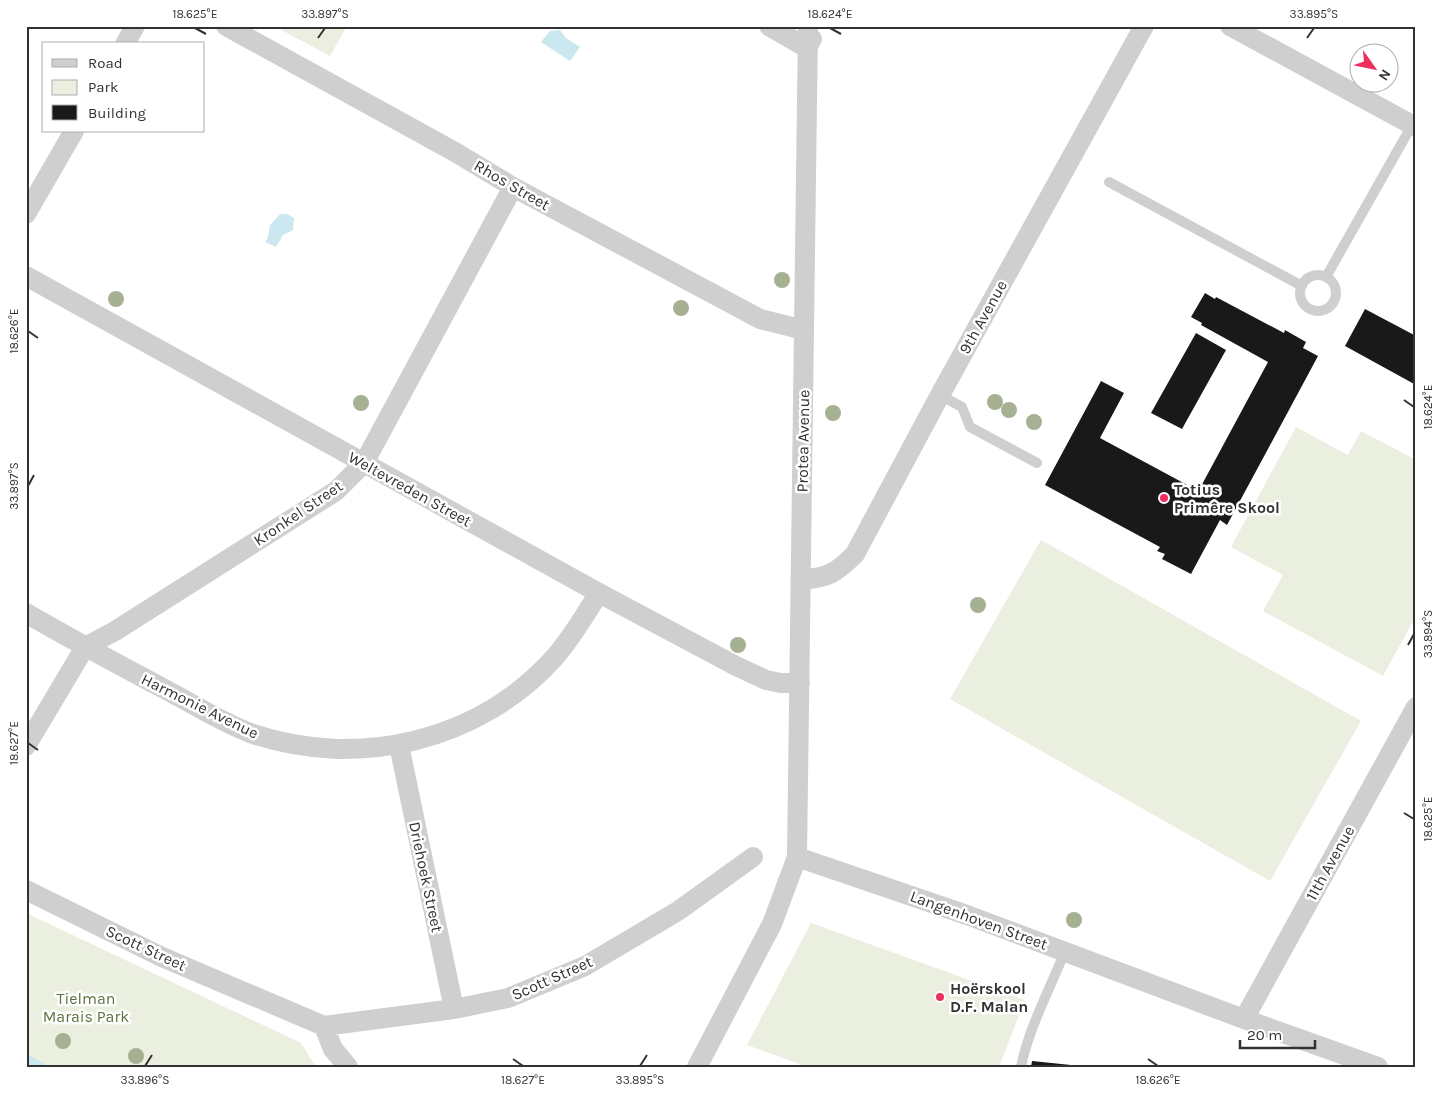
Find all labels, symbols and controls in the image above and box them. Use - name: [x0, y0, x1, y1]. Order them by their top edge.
- text: 18.625°E: [173, 7, 217, 21]
- text: 33.897°S: [301, 7, 349, 21]
- text: 18.624°E: [808, 7, 852, 21]
- text: 33.895°S: [1290, 7, 1338, 21]
- legend: [42, 42, 205, 132]
- north arrow: [1350, 42, 1400, 92]
- text: Road: [88, 54, 123, 72]
- text: N: [1375, 66, 1394, 84]
- text: Park: [88, 78, 118, 96]
- text: Building: [88, 104, 146, 122]
- street label: Rhos Street: [471, 156, 553, 214]
- street label: 9th Avenue: [955, 277, 1011, 357]
- text: 18.626°E: [7, 308, 21, 354]
- text: 18.624°E: [1421, 385, 1435, 429]
- street label: Protea Avenue: [793, 389, 813, 493]
- street label: Weltevreden Street: [345, 447, 475, 531]
- text: 33.897°S: [7, 462, 21, 510]
- street label: Kronkel Street: [250, 476, 346, 550]
- place label: Totius Primêre Skool: [1174, 480, 1280, 517]
- marker: Totius Primêre Skool: [1158, 492, 1170, 504]
- text: 33.894°S: [1421, 610, 1435, 658]
- street label: Harmonie Avenue: [138, 669, 262, 743]
- text: 18.627°E: [7, 721, 21, 765]
- text: 18.625°E: [1421, 797, 1435, 841]
- street label: Driehoek Street: [405, 820, 447, 934]
- street label: 11th Avenue: [1302, 822, 1358, 904]
- street label: Langenhoven Street: [908, 886, 1050, 954]
- street label: Scott Street: [103, 921, 189, 975]
- street label: Scott Street: [509, 952, 595, 1004]
- place label: Hoërskool D.F. Malan: [950, 979, 1028, 1016]
- park label: Tielman Marais Park: [43, 989, 129, 1026]
- marker: Hoërskool D.F. Malan: [934, 991, 946, 1003]
- scale bar: [1240, 1018, 1314, 1050]
- text: 20 m: [1247, 1026, 1282, 1044]
- text: 33.896°S: [121, 1073, 169, 1087]
- text: 18.627°E: [501, 1073, 545, 1087]
- text: 33.895°S: [616, 1073, 664, 1087]
- text: 18.626°E: [1135, 1073, 1181, 1087]

